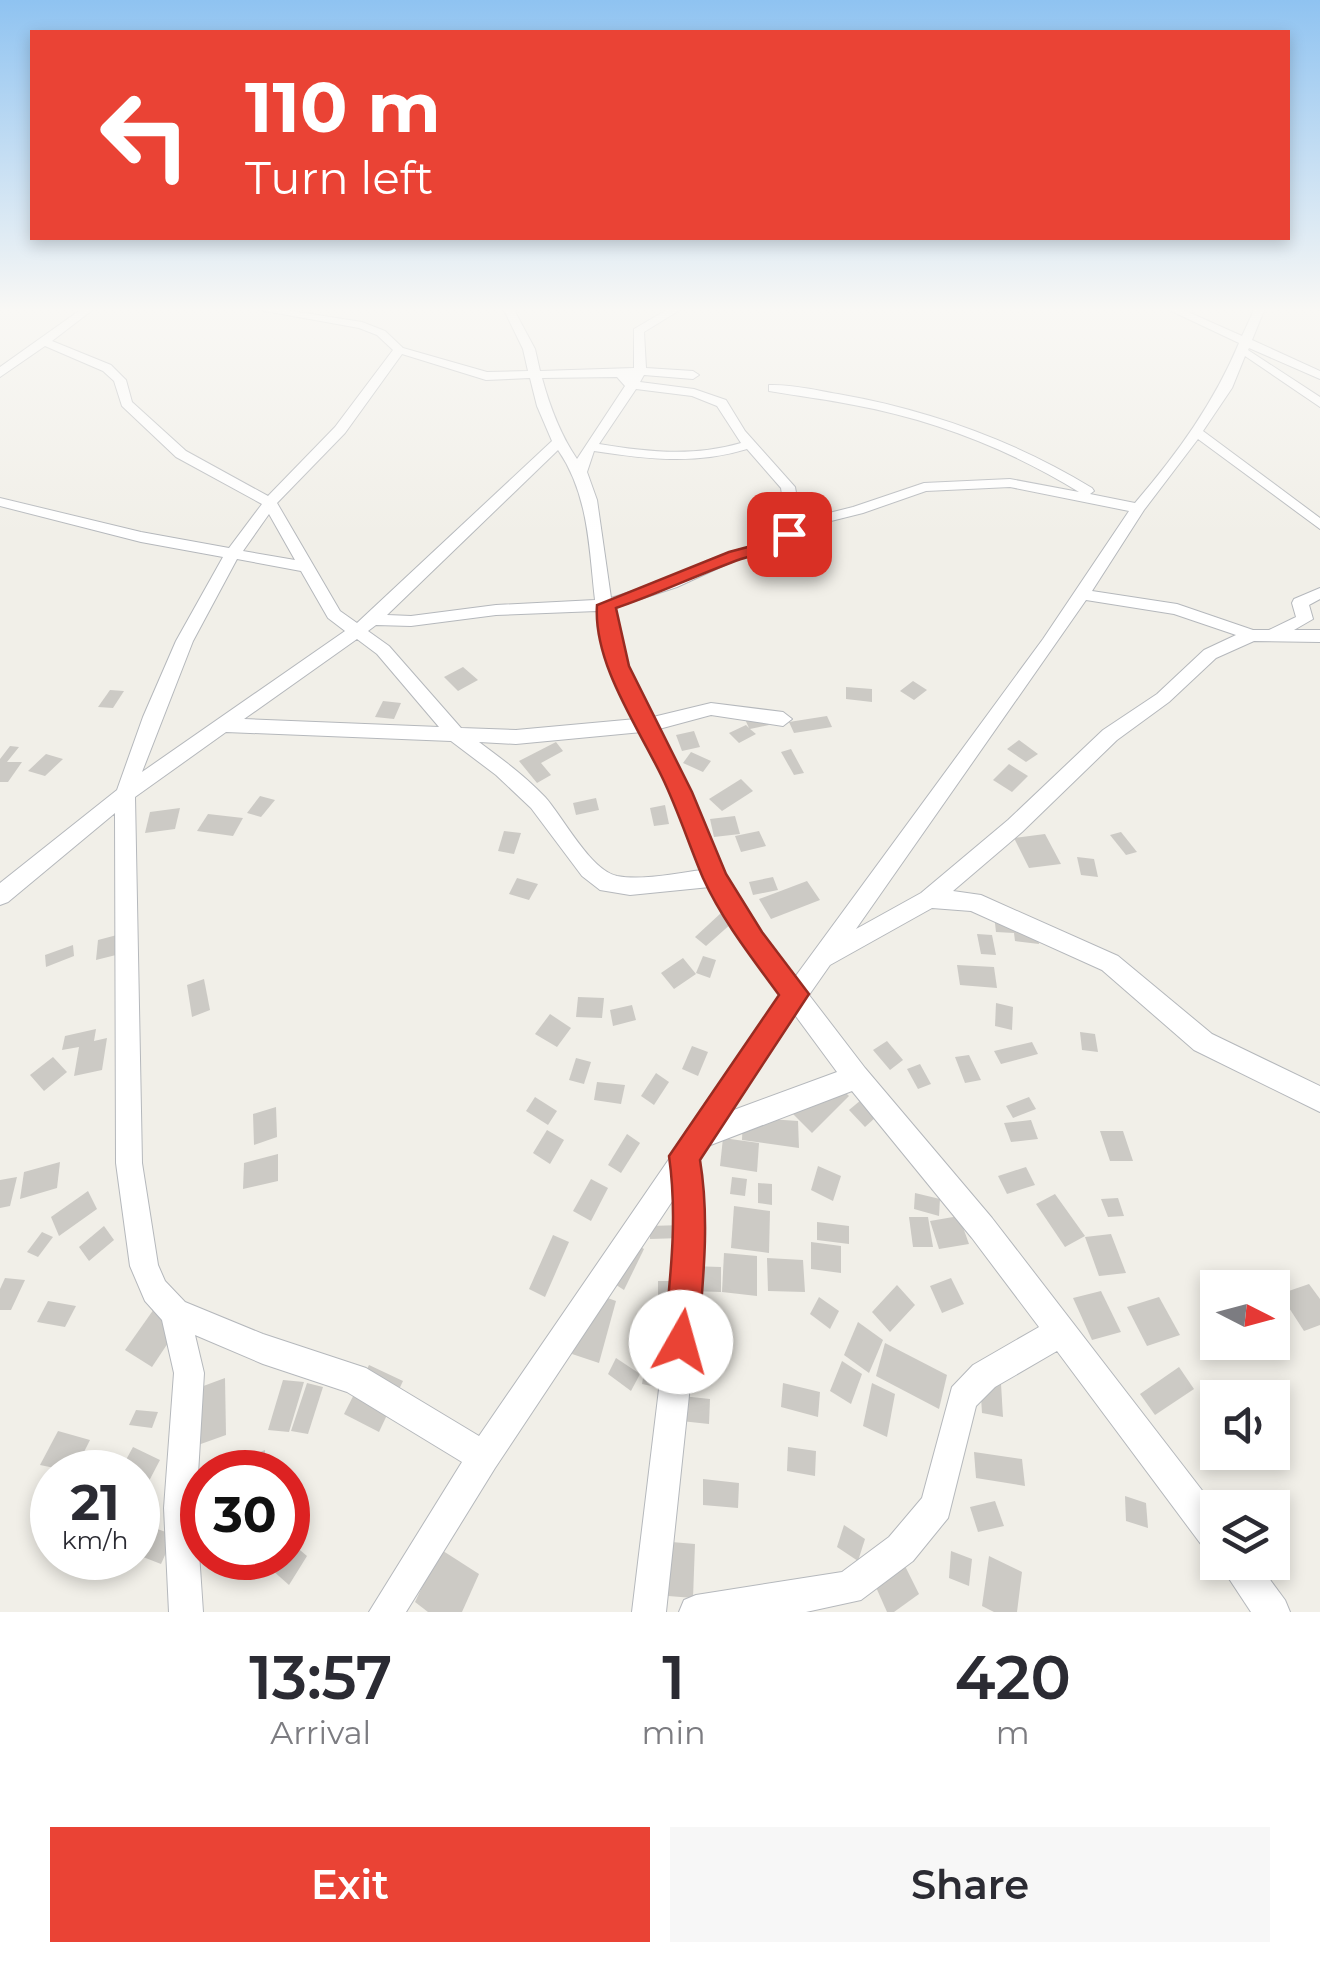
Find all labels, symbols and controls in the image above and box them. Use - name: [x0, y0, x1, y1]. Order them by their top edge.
- text: 110 m: [245, 64, 441, 150]
- icon: left: [80, 70, 210, 200]
- text: Turn left: [245, 150, 433, 205]
- pin: [747, 492, 832, 577]
- icon: arrive: [762, 507, 817, 562]
- north arrow: [1200, 1270, 1290, 1360]
- map controls: [1200, 1270, 1290, 1580]
- position arrow: [629, 1290, 733, 1394]
- button: sound: [1200, 1380, 1290, 1470]
- speed limit sign: 30: [180, 1450, 310, 1580]
- text: 21: [70, 1472, 120, 1533]
- button: layers: [1200, 1490, 1290, 1580]
- text: km/h: [62, 1525, 128, 1555]
- text: 13:57: [249, 1641, 392, 1714]
- text: 1: [662, 1641, 685, 1714]
- text: 420: [955, 1641, 1071, 1714]
- text: Arrival: [270, 1713, 371, 1752]
- text: min: [641, 1713, 706, 1752]
- text: m: [996, 1713, 1030, 1752]
- button: Exit: [50, 1827, 650, 1942]
- button: Share: [670, 1827, 1270, 1942]

